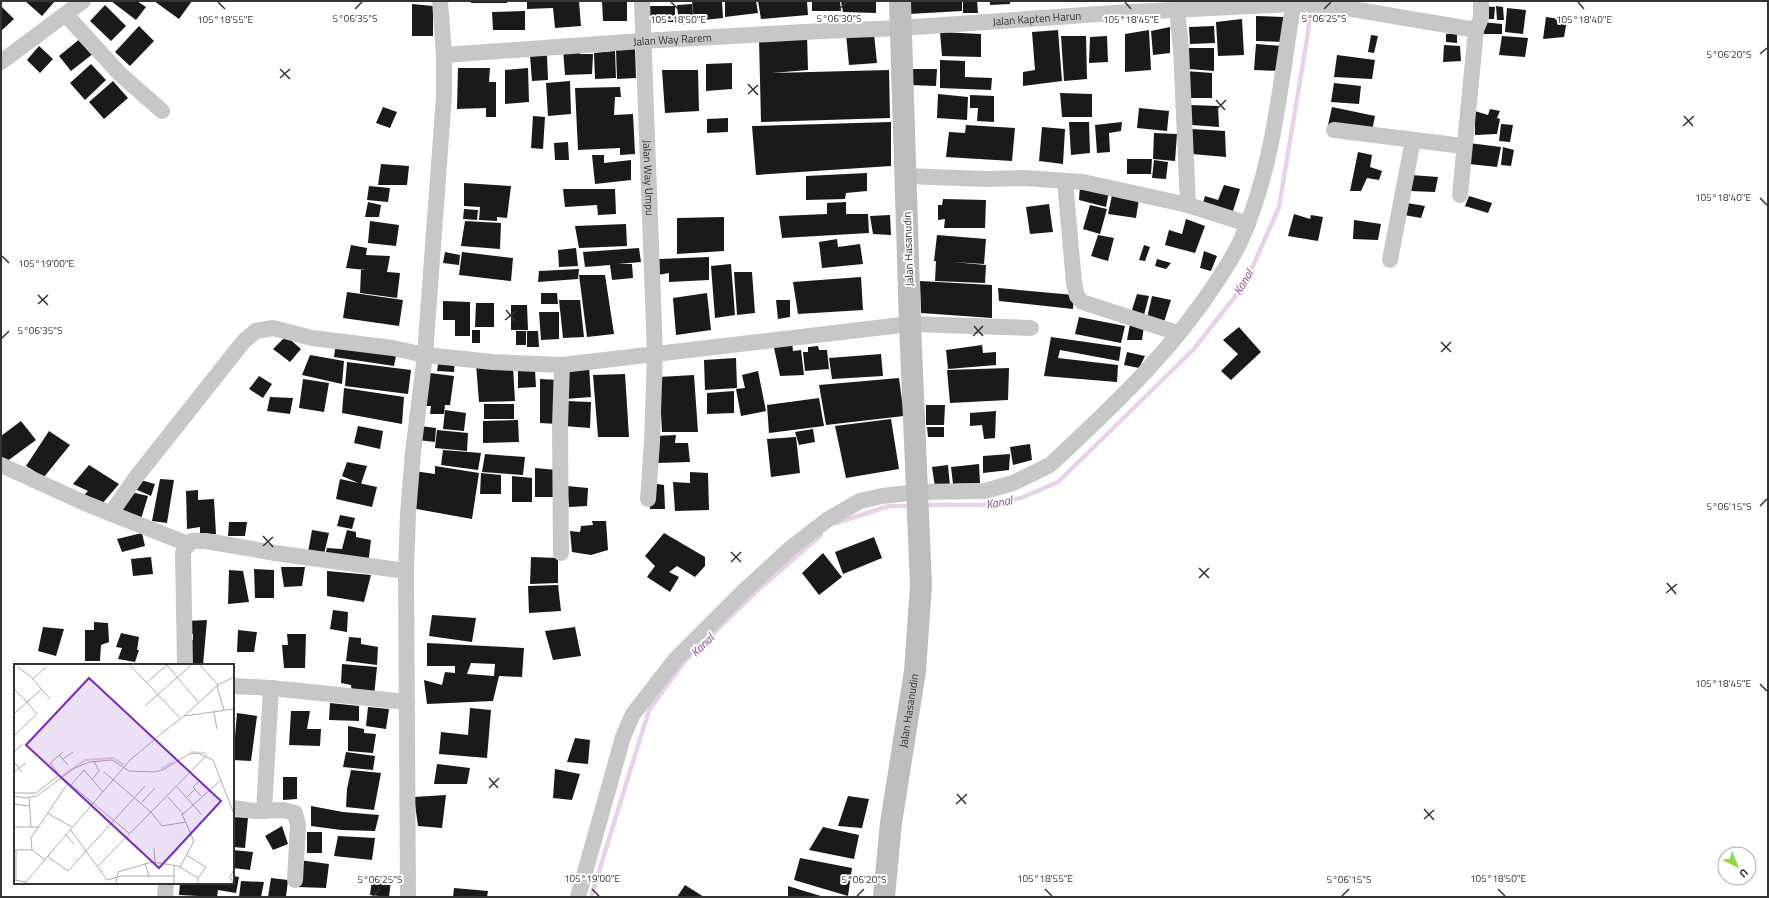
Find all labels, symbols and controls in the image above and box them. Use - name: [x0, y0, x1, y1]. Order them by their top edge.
- street label: Jalan Kapten Harun: [992, 7, 1082, 30]
- text: 5°06'35"S: [333, 11, 377, 26]
- text: 5°06'30"S: [817, 11, 861, 26]
- text: 5°06'25"S: [1302, 11, 1346, 26]
- text: 105°18'55"E: [197, 12, 254, 27]
- text: 105°18'50"E: [650, 12, 707, 27]
- text: 105°18'45"E: [1103, 12, 1160, 27]
- text: 105°18'40"E: [1556, 12, 1613, 27]
- street label: Jalan Way Rarem: [633, 29, 712, 50]
- text: 5°06'20"S: [1707, 47, 1751, 62]
- street label: Jalan Way Umpu: [639, 140, 658, 216]
- text: 105°18'40"E: [1695, 190, 1752, 205]
- street label: Jalan Hasanudin: [899, 211, 917, 287]
- text: 105°19'00"E: [18, 256, 75, 271]
- water label: Kanal: [1228, 265, 1259, 298]
- text: 5°06'35"S: [18, 323, 62, 338]
- water label: Kanal: [984, 490, 1015, 514]
- text: 5°06'15"S: [1707, 499, 1751, 514]
- water label: Kanal: [686, 628, 719, 661]
- inset map: [14, 664, 234, 884]
- street label: Jalan Hasanudin: [895, 673, 922, 749]
- text: 105°18'45"E: [1695, 676, 1752, 691]
- north arrow: [1717, 846, 1757, 886]
- text: U: [1736, 865, 1752, 882]
- text: 105°19'00"E: [564, 871, 621, 886]
- text: 105°18'55"E: [1017, 871, 1074, 886]
- text: 105°18'50"E: [1470, 871, 1527, 886]
- text: 5°06'25"S: [358, 872, 402, 887]
- text: 5°06'20"S: [842, 872, 886, 887]
- text: 5°06'15"S: [1327, 872, 1371, 887]

